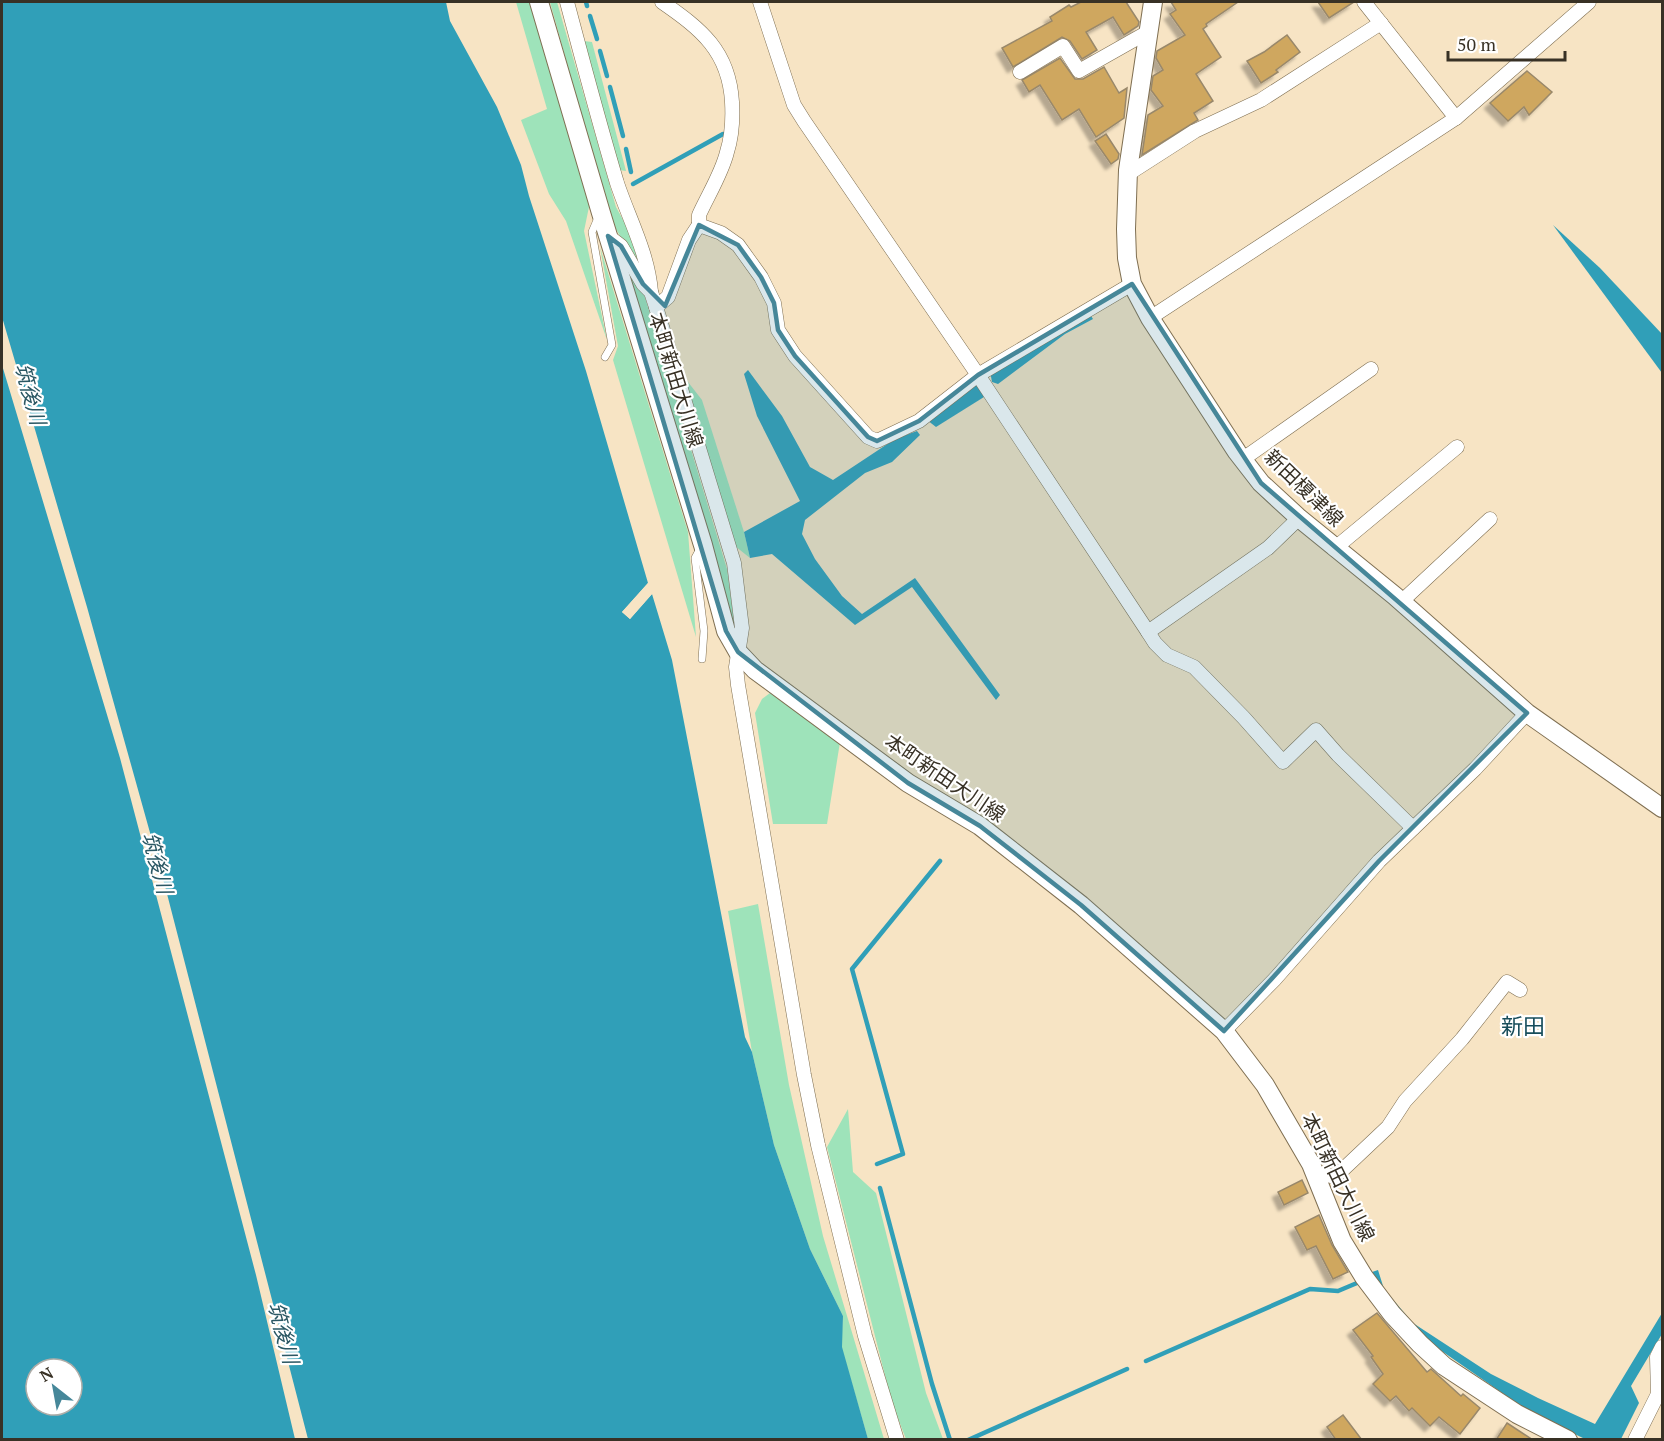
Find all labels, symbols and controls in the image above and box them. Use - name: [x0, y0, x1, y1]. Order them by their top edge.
- scale bar: [1448, 24, 1565, 62]
- text: 50 m: [1457, 32, 1497, 56]
- street label: 本町新田大川線: [643, 309, 710, 451]
- water label: 筑後川: [9, 360, 53, 430]
- street label: 新田榎津線: [1259, 443, 1350, 532]
- street label: 本町新田大川線: [880, 727, 1011, 828]
- water label: 筑後川: [136, 829, 180, 899]
- district label: 新田: [1501, 1011, 1545, 1040]
- street label: 本町新田大川線: [1296, 1108, 1381, 1246]
- water label: 筑後川: [262, 1299, 306, 1369]
- north arrow: [24, 1357, 84, 1417]
- text: N: [35, 1362, 57, 1387]

